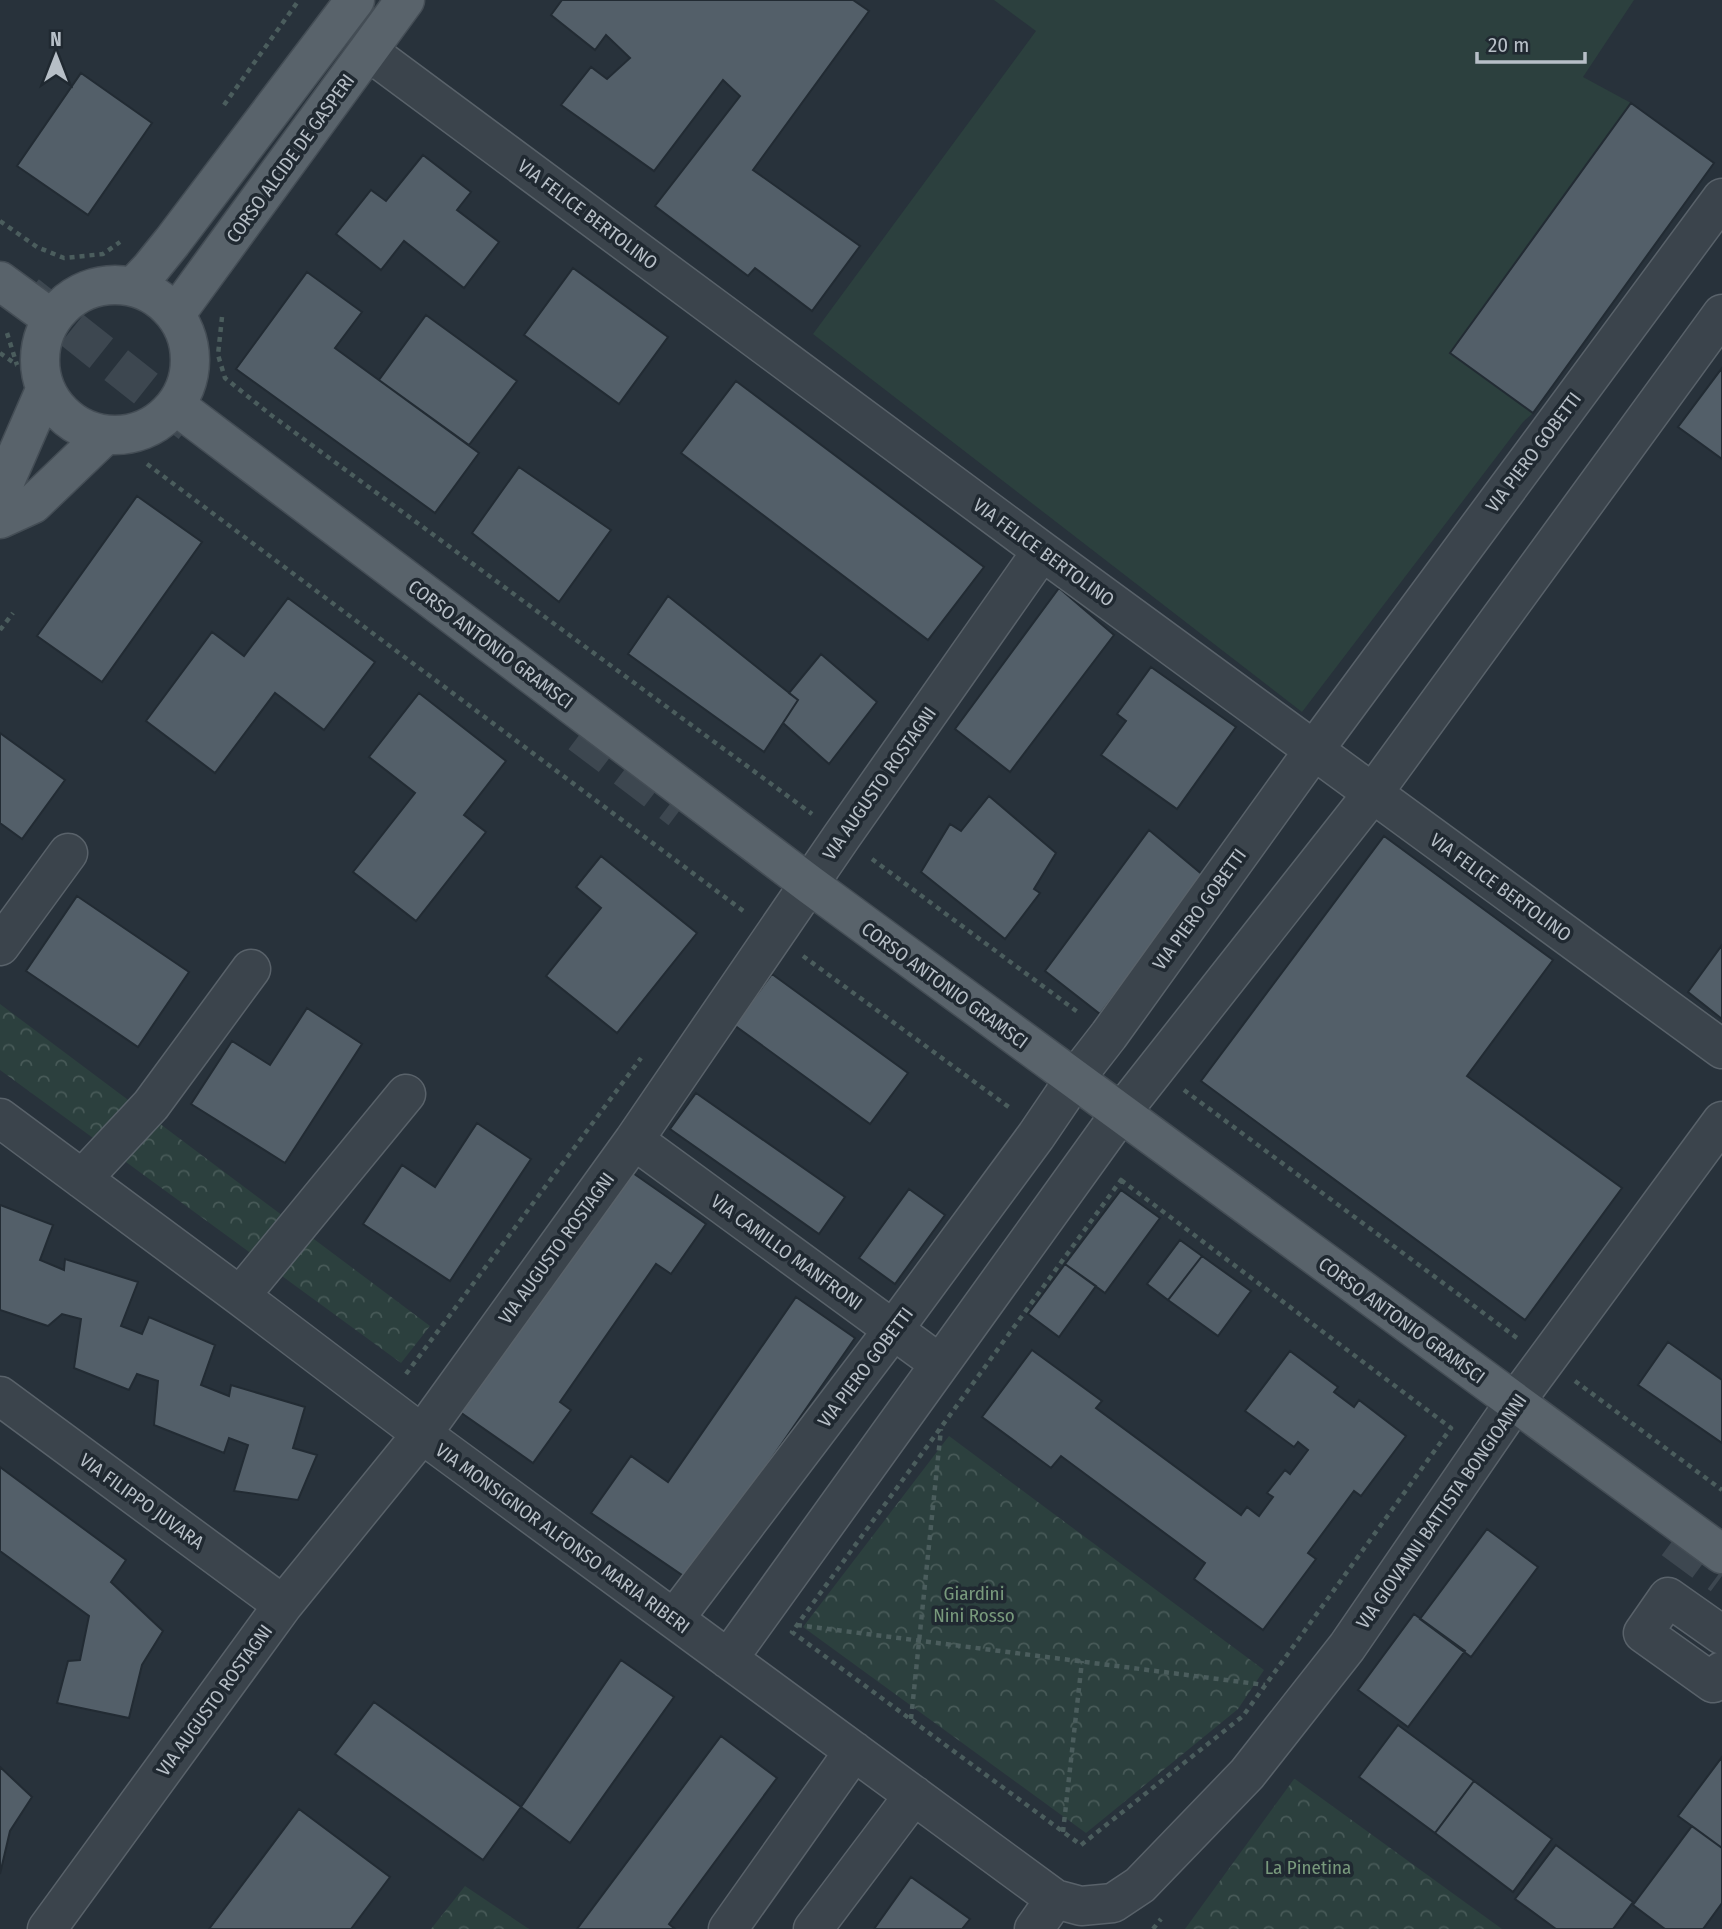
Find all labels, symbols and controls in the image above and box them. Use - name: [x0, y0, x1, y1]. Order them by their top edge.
- north arrow: [21, 21, 91, 91]
- scale bar: [1477, 21, 1586, 65]
- text: N: [50, 28, 62, 51]
- text: 20 m: [1488, 32, 1529, 58]
- street label: CORSO ALCIDE DE GASPERI: [222, 70, 359, 247]
- street label: VIA FELICE BERTOLINO: [513, 154, 662, 274]
- street label: VIA PIERO GOBETTI: [1481, 388, 1586, 517]
- street label: VIA FELICE BERTOLINO: [969, 493, 1119, 611]
- street label: CORSO ANTONIO GRAMSCI: [404, 575, 578, 714]
- street label: VIA AUGUSTO ROSTAGNI: [818, 702, 941, 864]
- street label: VIA FELICE BERTOLINO: [1426, 828, 1576, 946]
- street label: VIA PIERO GOBETTI: [1148, 844, 1251, 974]
- street label: CORSO ANTONIO GRAMSCI: [857, 917, 1032, 1054]
- street label: VIA AUGUSTO ROSTAGNI: [494, 1168, 619, 1329]
- street label: VIA CAMILLO MANFRONI: [706, 1190, 867, 1315]
- street label: CORSO ANTONIO GRAMSCI: [1314, 1252, 1489, 1389]
- street label: VIA PIERO GOBETTI: [813, 1303, 918, 1432]
- street label: VIA GIOVANNI BATTISTA BONGIOANNI: [1351, 1389, 1532, 1633]
- street label: VIA MONSIGNOR ALFONSO MARIA RIBERI: [431, 1438, 694, 1638]
- street label: VIA FILIPPO JUVARA: [75, 1449, 208, 1554]
- park label: Giardini Nini Rosso: [933, 1582, 1015, 1627]
- street label: VIA AUGUSTO ROSTAGNI: [152, 1620, 277, 1781]
- park label: La Pinetina: [1265, 1856, 1351, 1879]

